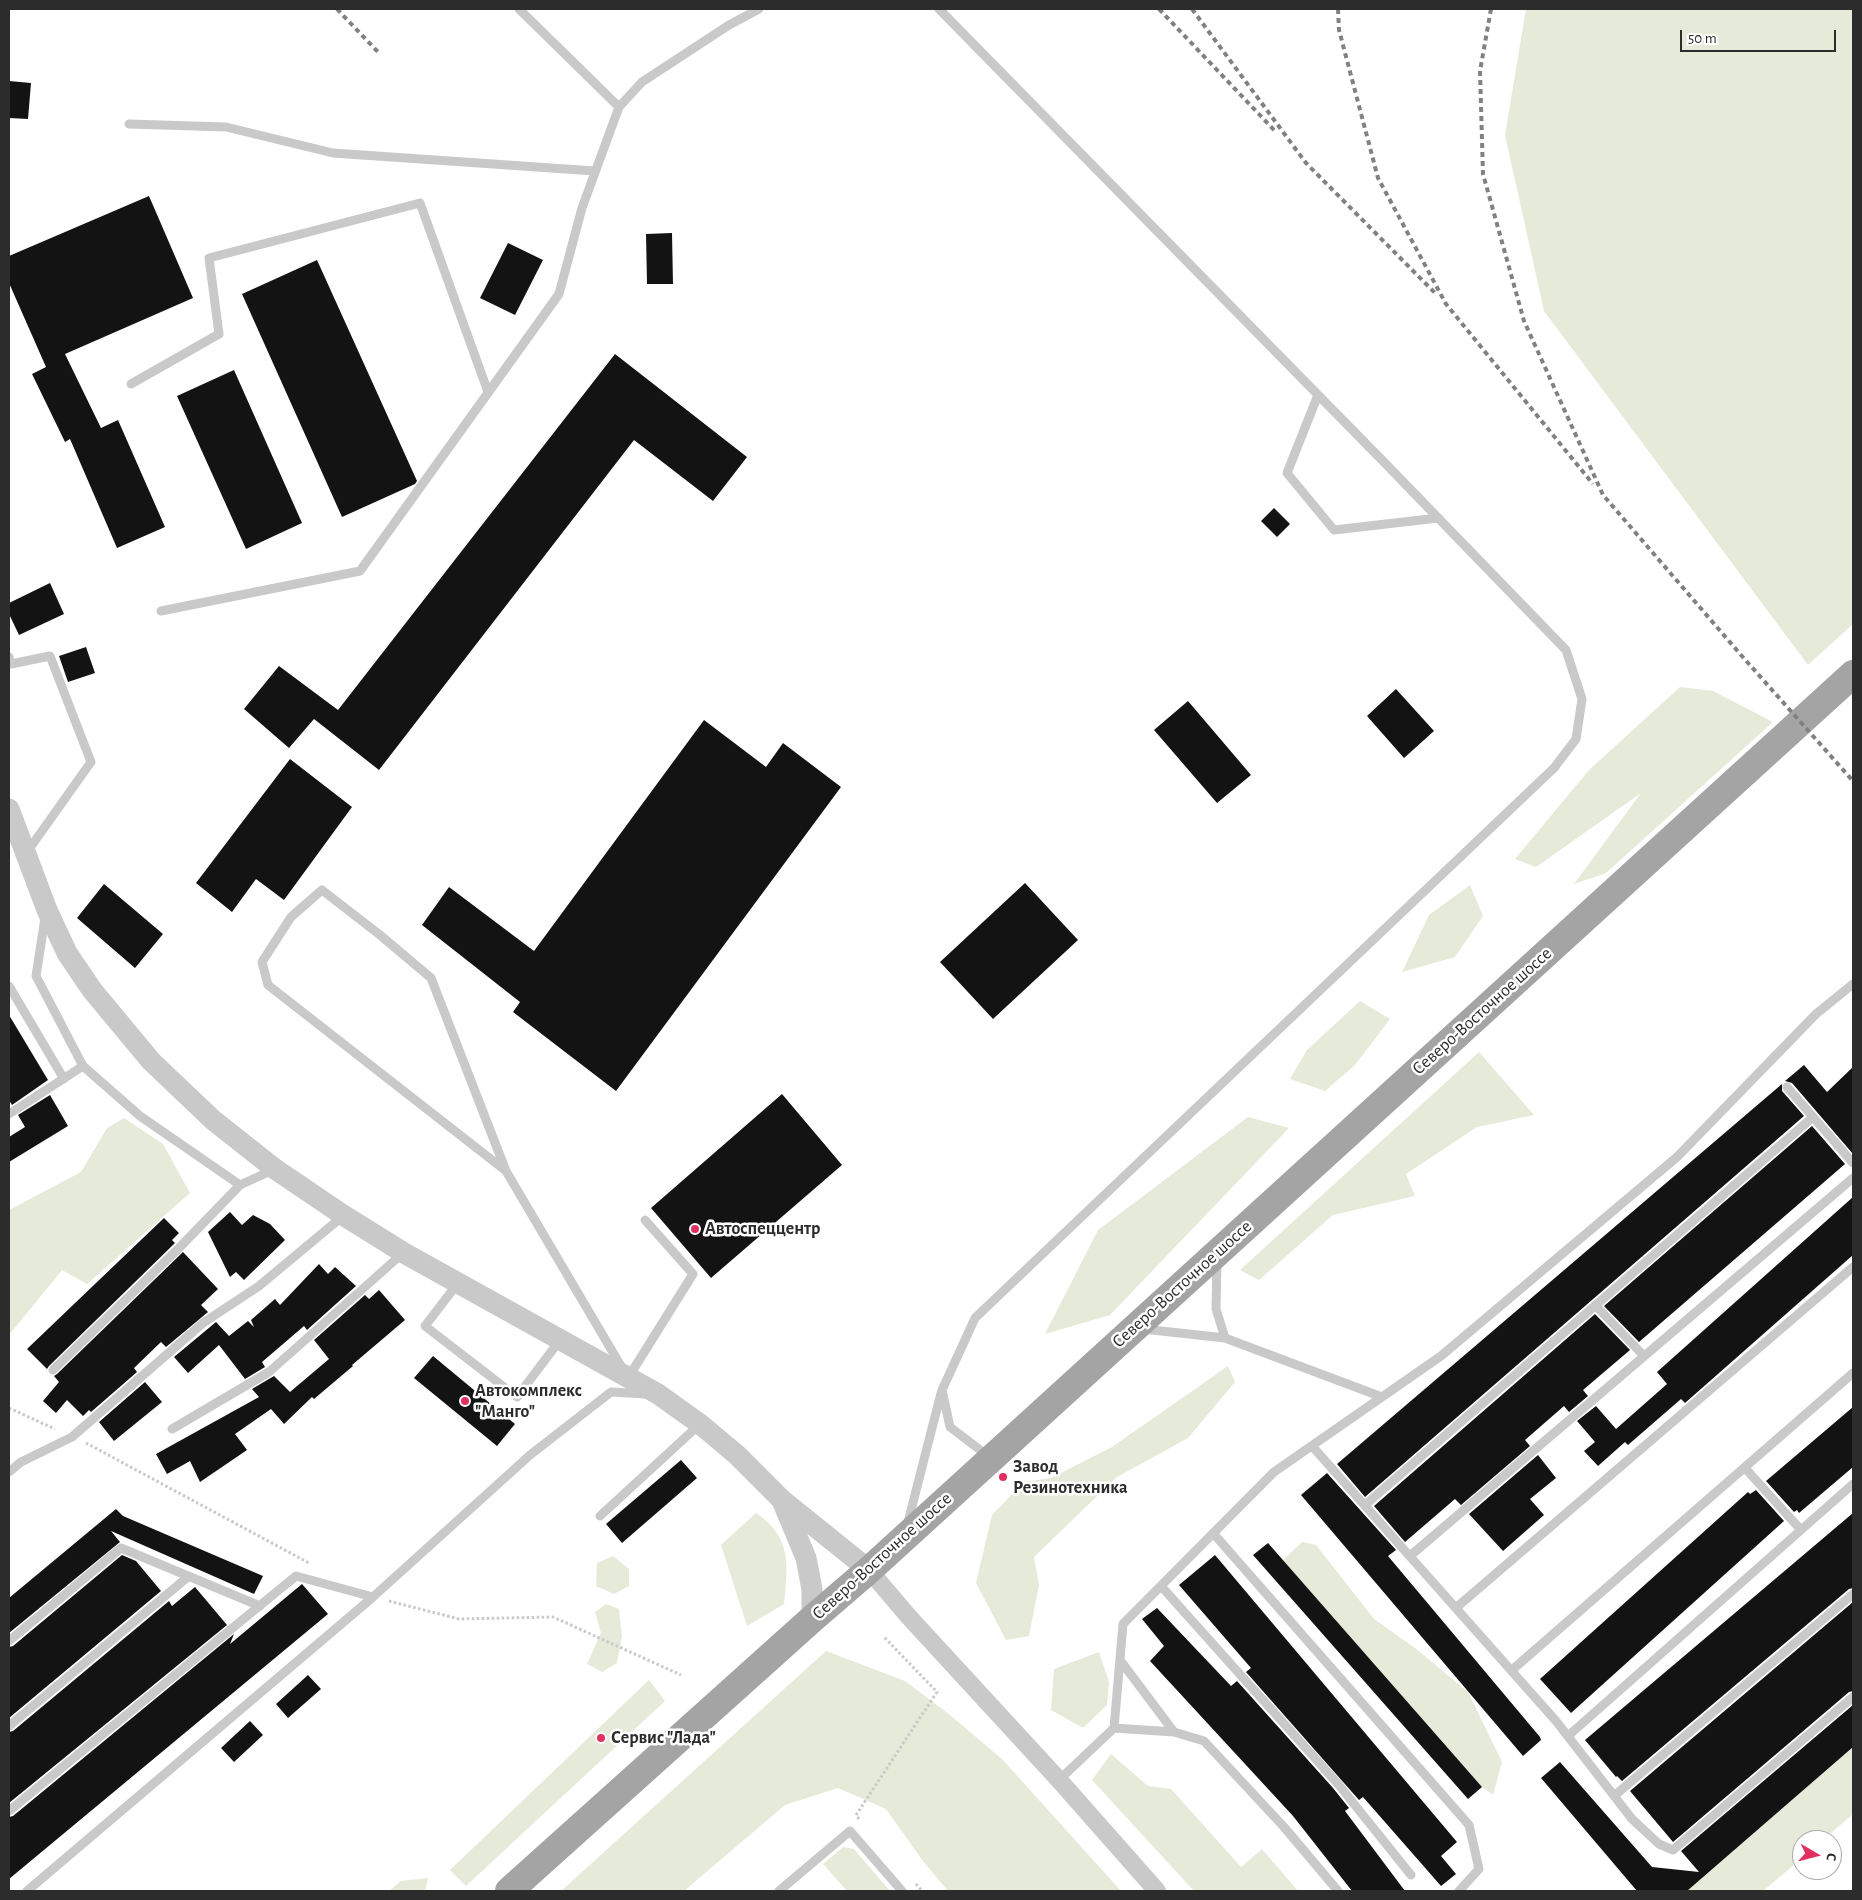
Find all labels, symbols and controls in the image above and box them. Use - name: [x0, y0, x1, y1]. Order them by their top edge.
- scale bar: [1682, 20, 1838, 52]
- text: 50 m: [1688, 31, 1717, 46]
- street label: Северо-Восточное шоссе: [1408, 943, 1556, 1079]
- street label: Северо-Восточное шоссе: [1108, 1216, 1256, 1352]
- place label: Автоспеццентр: [705, 1218, 820, 1240]
- marker: Автоспеццентр: [689, 1223, 701, 1235]
- place label: Автокомплекс "Манго": [475, 1380, 582, 1422]
- marker: Автокомплекс "Манго": [459, 1395, 471, 1407]
- place label: Завод Резинотехника: [1013, 1456, 1127, 1498]
- marker: Завод Резинотехника: [997, 1471, 1009, 1483]
- street label: Северо-Восточное шоссе: [808, 1488, 956, 1624]
- place label: Сервис "Лада": [611, 1727, 716, 1749]
- marker: Сервис "Лада": [595, 1732, 607, 1744]
- north arrow: [1792, 1830, 1842, 1880]
- text: С: [1823, 1852, 1838, 1862]

